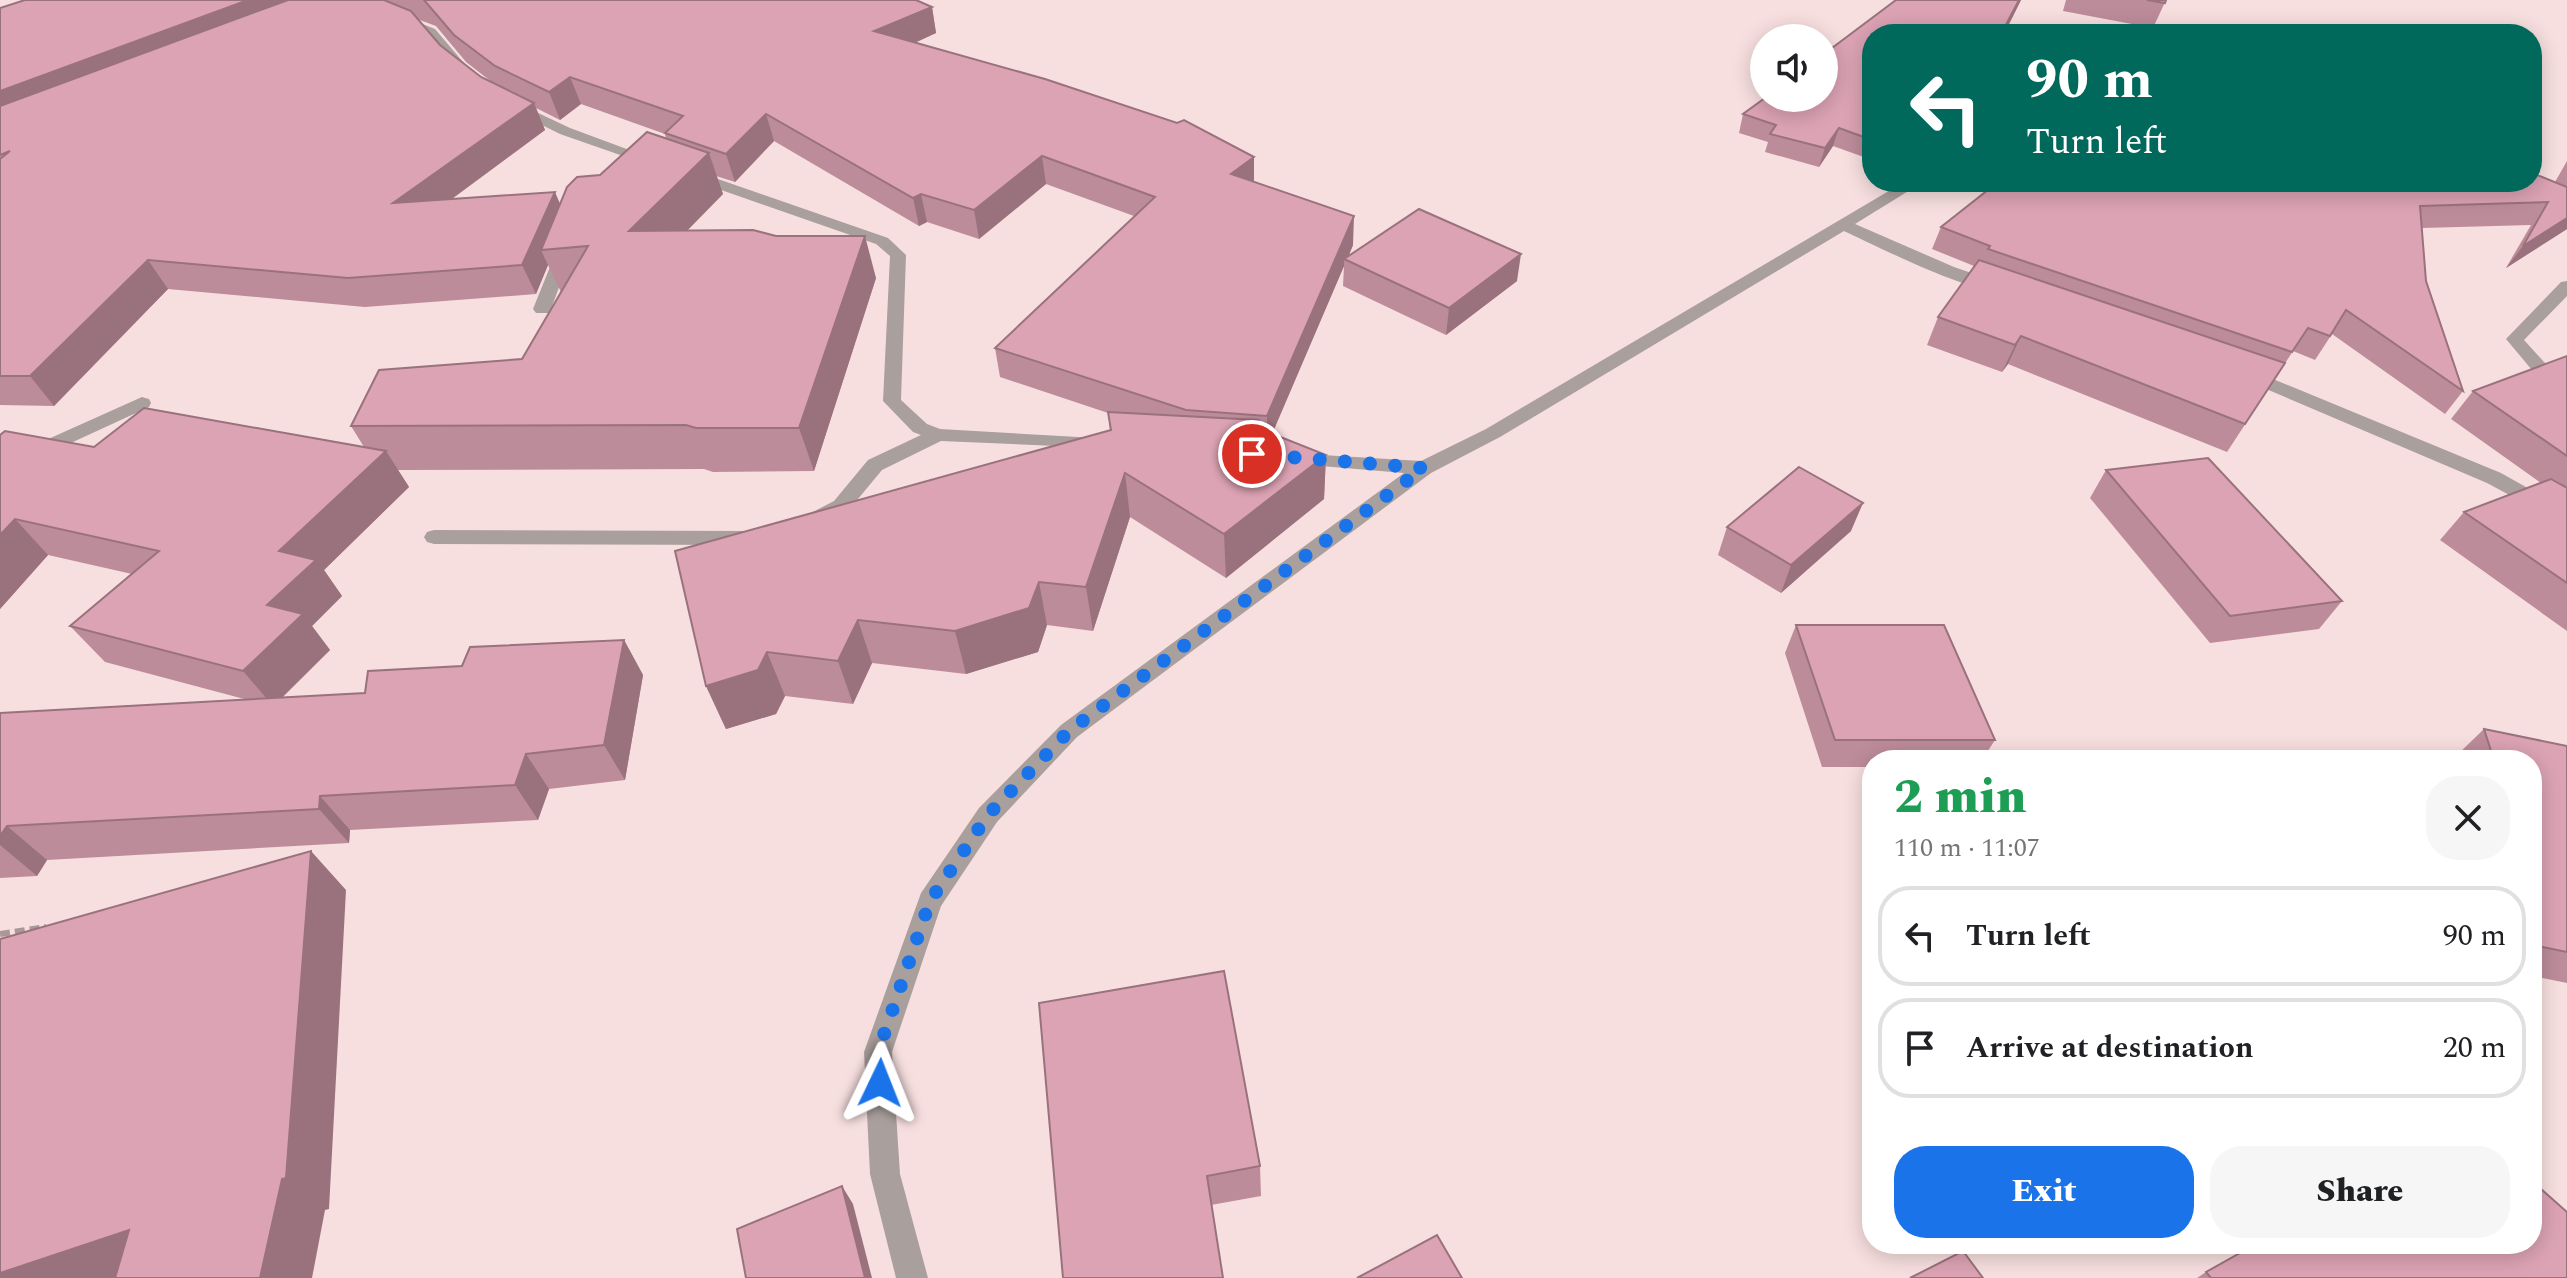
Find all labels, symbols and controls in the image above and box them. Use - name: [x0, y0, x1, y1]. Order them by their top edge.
- map controls: [1750, 24, 1838, 112]
- button: sound: [1750, 24, 1838, 112]
- text: 90 m: [2026, 38, 2153, 123]
- icon: left: [1894, 56, 1998, 160]
- text: Turn left: [2026, 115, 2167, 170]
- pin: [1218, 420, 1286, 488]
- icon: arrive: [1230, 432, 1274, 476]
- text: 2 min: [1894, 761, 2027, 834]
- button: close: [2426, 776, 2510, 860]
- text: 110 m · 11:07: [1894, 828, 2040, 868]
- text: Turn left: [1966, 913, 2091, 959]
- text: 90 m: [2443, 913, 2506, 959]
- icon: left: [1898, 914, 1942, 958]
- text: Arrive at destination: [1966, 1025, 2253, 1071]
- text: 20 m: [2443, 1025, 2506, 1071]
- icon: arrive: [1898, 1026, 1942, 1070]
- position arrow: [838, 1041, 922, 1125]
- button: Exit: [1894, 1146, 2194, 1238]
- button: Share: [2210, 1146, 2510, 1238]

